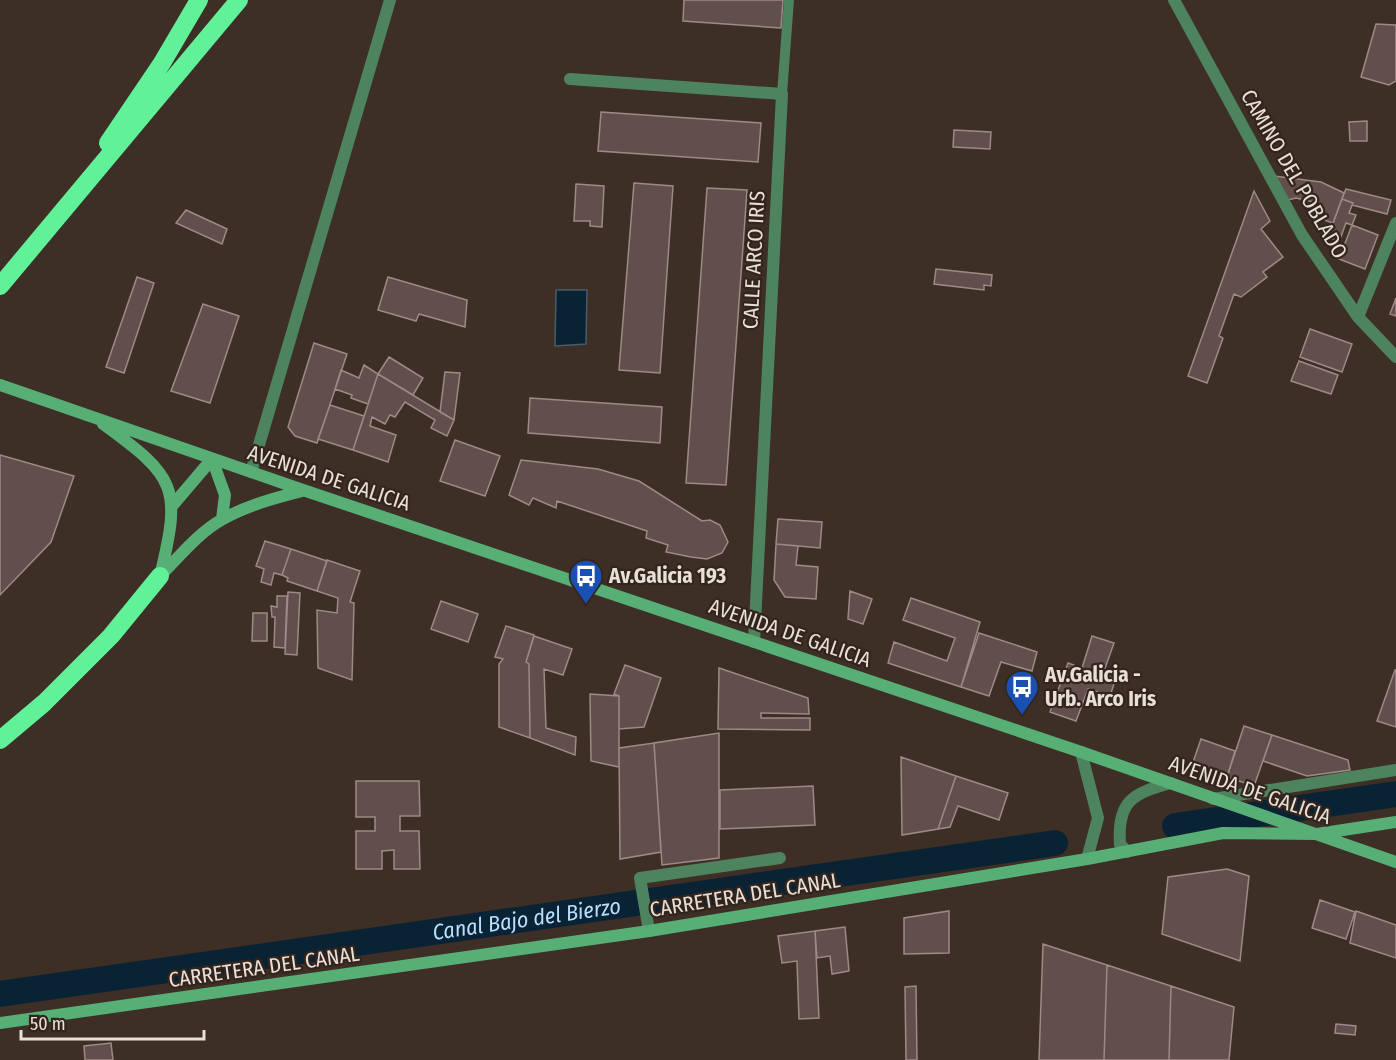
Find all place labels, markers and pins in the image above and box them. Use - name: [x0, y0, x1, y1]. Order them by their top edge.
- bus stop icon: Av.Galicia 193: [568, 558, 604, 605]
- place label: Av.Galicia 193: [608, 563, 726, 589]
- place label: Av.Galicia - Urb. Arco Iris: [1044, 662, 1156, 712]
- bus stop icon: Av.Galicia - Urb. Arco Iris: [1004, 669, 1040, 716]

